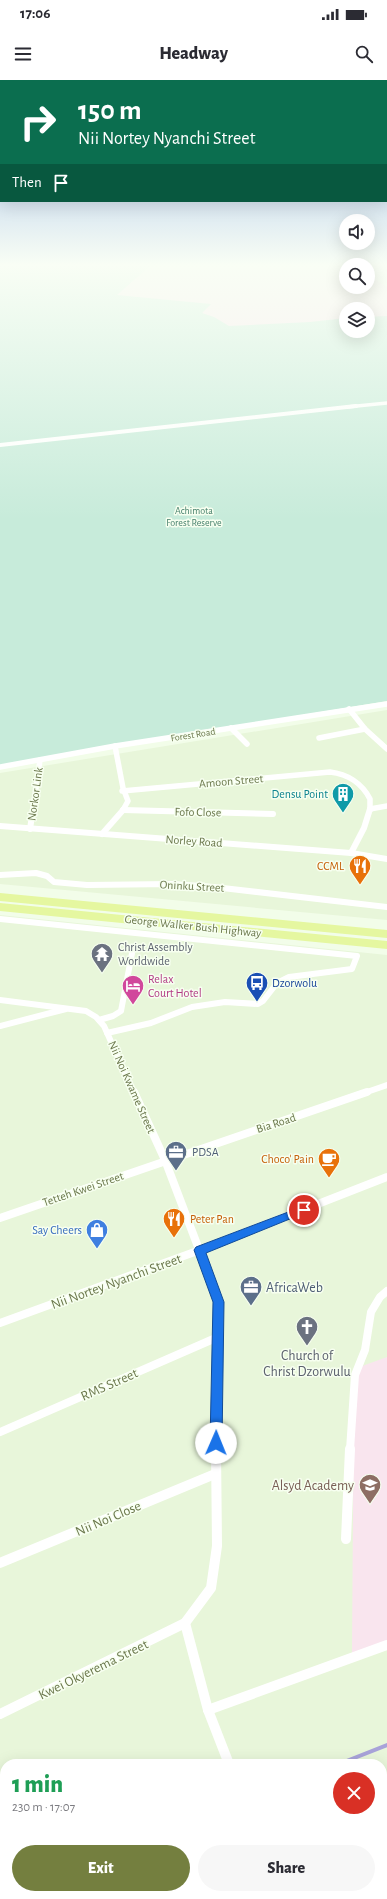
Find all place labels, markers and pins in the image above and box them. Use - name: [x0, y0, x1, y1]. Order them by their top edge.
- building icon: Densu Point: [330, 781, 356, 814]
- place label: Densu Point: [271, 788, 328, 800]
- restaurant icon: CCML: [347, 853, 373, 886]
- place label: CCML: [317, 860, 344, 872]
- temple icon: Christ Assembly Worldwide: [89, 941, 115, 974]
- place label: Christ Assembly Worldwide: [118, 941, 193, 967]
- bus stop icon: Dzorwolu: [244, 970, 270, 1003]
- hotel icon: Relax Court Hotel: [120, 973, 146, 1006]
- place label: Relax Court Hotel: [148, 973, 202, 999]
- place label: Dzorwolu: [272, 977, 317, 989]
- office icon: PDSA: [163, 1139, 189, 1172]
- place label: PDSA: [192, 1146, 219, 1158]
- cafe icon: Choco' Pain: [316, 1146, 342, 1179]
- place label: Choco' Pain: [261, 1153, 314, 1165]
- pin: [287, 1193, 321, 1227]
- restaurant icon: Peter Pan: [161, 1206, 187, 1239]
- place label: Peter Pan: [190, 1213, 234, 1225]
- shop icon: Say Cheers: [84, 1217, 110, 1250]
- place label: Say Cheers: [32, 1224, 82, 1237]
- office icon: AfricaWeb: [238, 1274, 264, 1307]
- place label: AfricaWeb: [266, 1281, 323, 1295]
- church icon: Church of Christ Dzorwulu: [294, 1314, 320, 1347]
- place label: Church of Christ Dzorwulu: [263, 1349, 351, 1379]
- school or university icon: Alsyd Academy: [357, 1472, 383, 1505]
- place label: Alsyd Academy: [272, 1479, 354, 1493]

